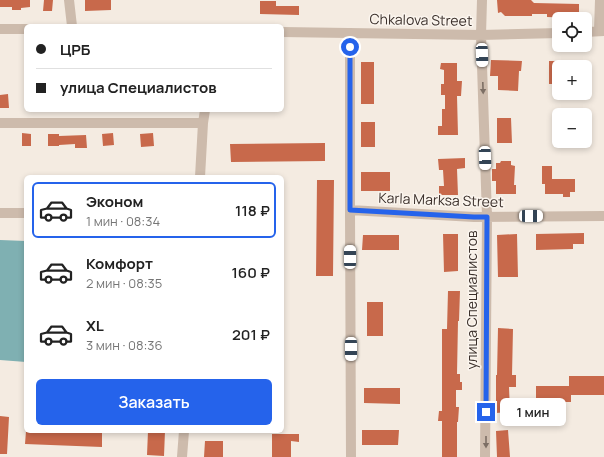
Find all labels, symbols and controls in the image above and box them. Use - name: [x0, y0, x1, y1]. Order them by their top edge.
- street label: Chkalova Street: [369, 9, 473, 30]
- map controls: [552, 12, 592, 148]
- button: locate: [552, 12, 592, 52]
- route start: [341, 38, 359, 56]
- text: ЦРБ: [60, 39, 90, 60]
- car: [476, 43, 488, 67]
- button: +: [552, 60, 592, 100]
- text: улица Специалистов: [60, 77, 217, 98]
- one-way arrow: [480, 82, 486, 95]
- button: −: [552, 108, 592, 148]
- car: [479, 146, 491, 170]
- street label: Karla Marksa Street: [378, 188, 504, 211]
- text: Эконом: [86, 191, 143, 212]
- icon: car: [38, 192, 74, 228]
- text: 118 ₽: [235, 200, 270, 221]
- car: [519, 210, 543, 222]
- text: 1 мин · 08:34: [86, 212, 160, 230]
- street label: улица Специалистов: [462, 230, 481, 370]
- car: [344, 245, 356, 269]
- text: Комфорт: [86, 253, 153, 274]
- icon: car: [38, 254, 74, 290]
- text: 160 ₽: [232, 262, 270, 283]
- text: 2 мин · 08:35: [86, 274, 162, 292]
- text: XL: [86, 315, 104, 336]
- icon: car: [38, 316, 74, 352]
- text: 201 ₽: [232, 324, 270, 345]
- text: 3 мин · 08:36: [86, 336, 163, 354]
- car: [345, 337, 357, 361]
- button: Заказать: [36, 379, 272, 425]
- callout: 1 мин: [500, 398, 566, 426]
- route end: [477, 403, 495, 421]
- text: 1 мин: [516, 403, 550, 421]
- one-way arrow: [482, 436, 489, 448]

